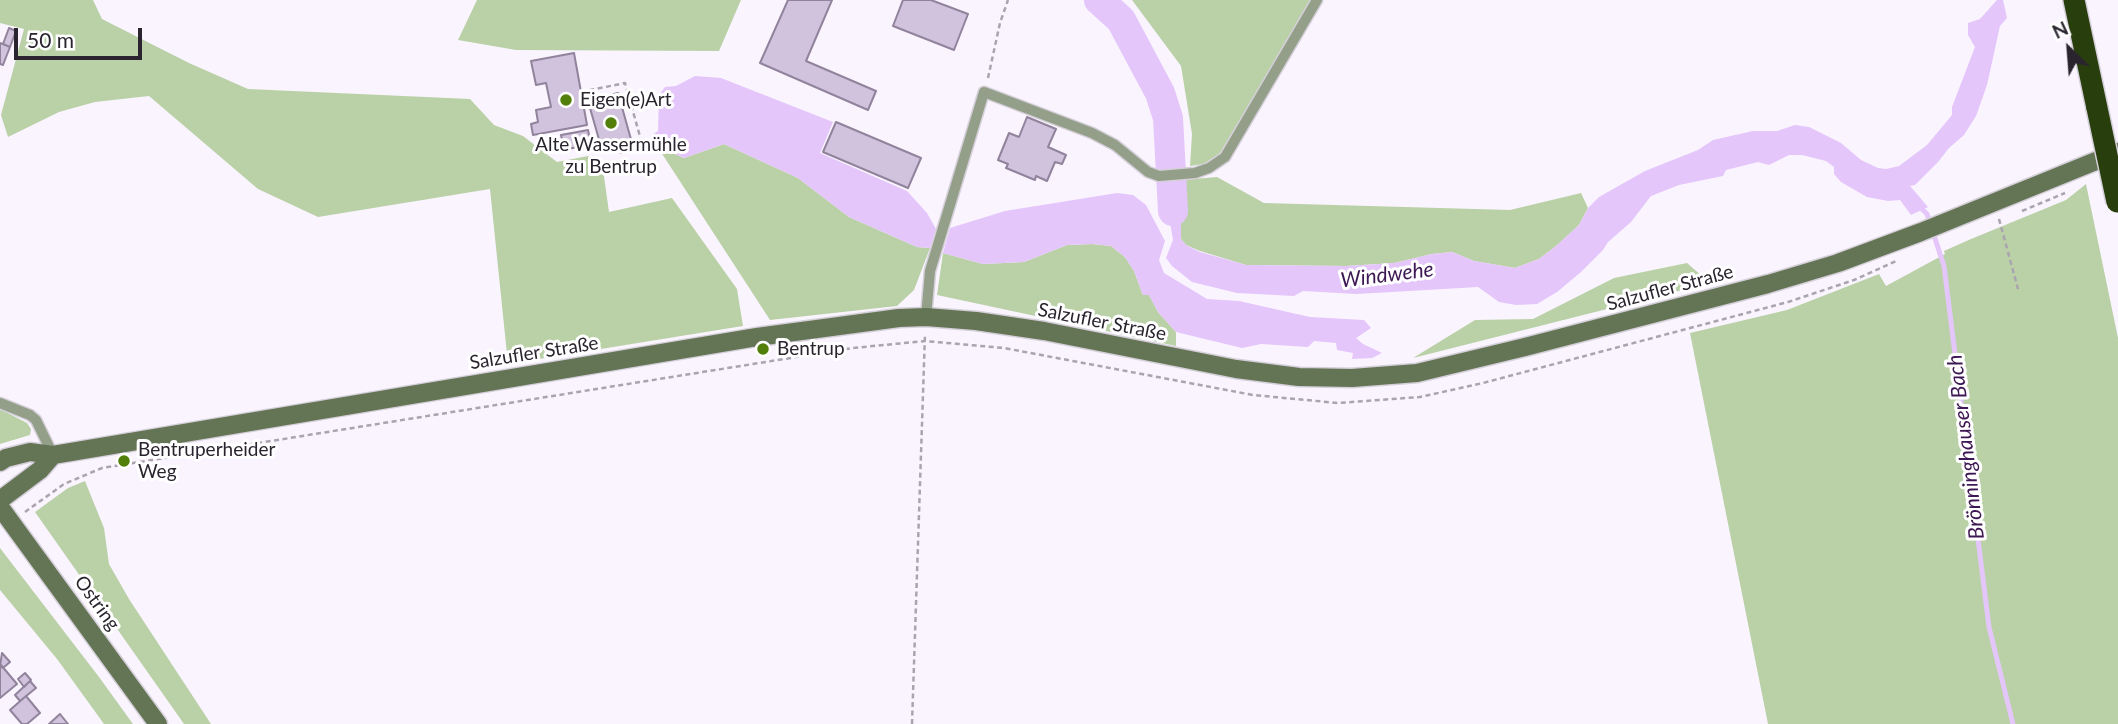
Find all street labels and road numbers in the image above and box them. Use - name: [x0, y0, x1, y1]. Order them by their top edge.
- street label: Salzufler Straße: [1604, 260, 1736, 316]
- street label: Salzufler Straße: [1036, 298, 1168, 346]
- street label: Salzufler Straße: [468, 332, 600, 374]
- street label: Ostring: [70, 571, 124, 635]

